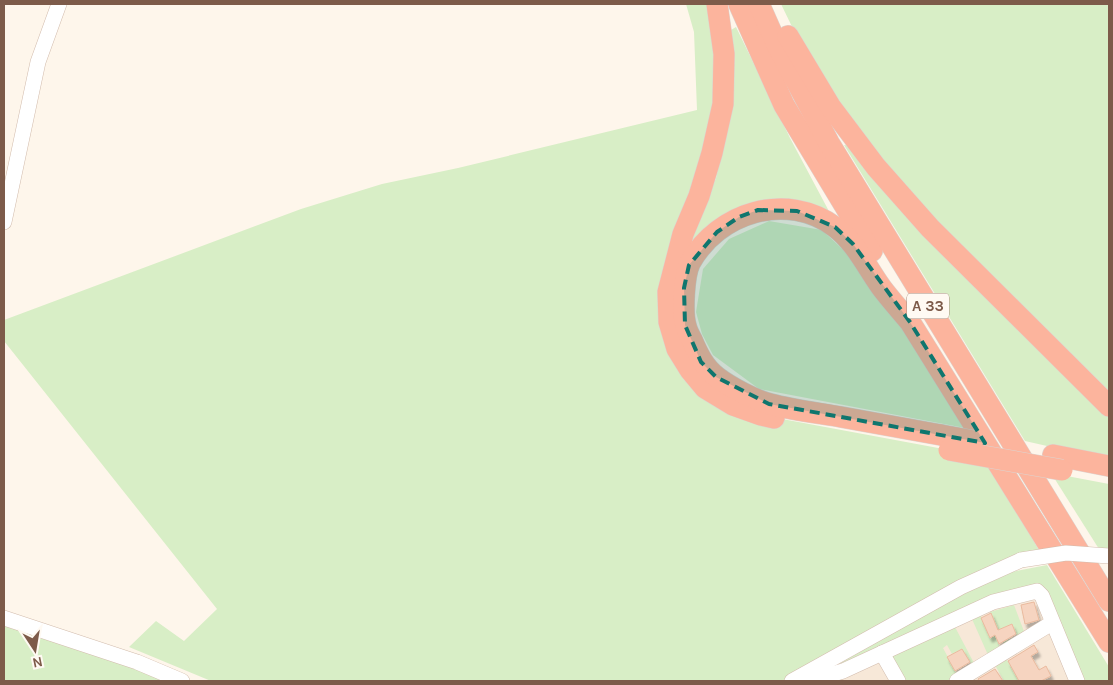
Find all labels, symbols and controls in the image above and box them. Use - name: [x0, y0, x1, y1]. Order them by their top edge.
- road number: A 33: [907, 294, 949, 318]
- north arrow: [10, 625, 60, 675]
- text: N: [31, 653, 44, 672]

